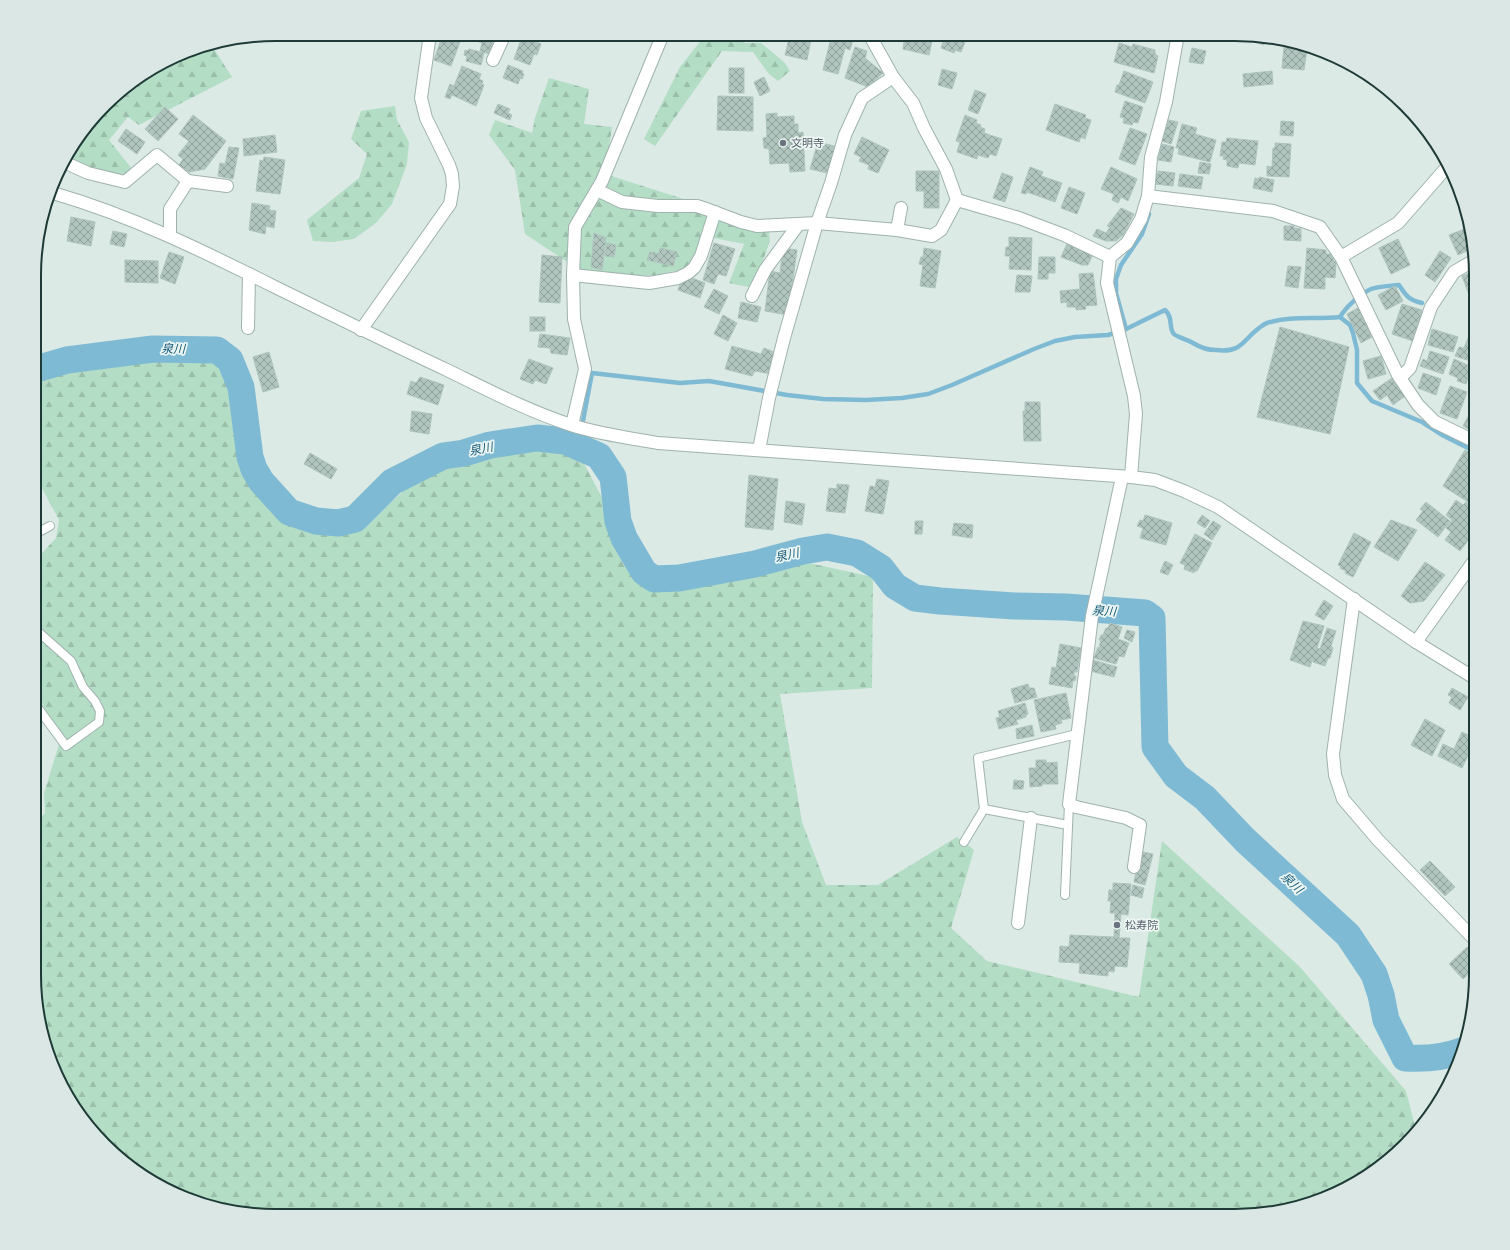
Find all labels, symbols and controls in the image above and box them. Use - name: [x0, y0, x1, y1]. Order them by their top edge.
- place label: 文明寺: [791, 137, 824, 149]
- marker: 文明寺: [778, 138, 788, 148]
- water label: 泉川: [161, 342, 187, 356]
- water label: 泉川: [468, 439, 496, 458]
- water label: 泉川: [774, 545, 802, 564]
- water label: 泉川: [1092, 603, 1118, 619]
- water label: 泉川: [1278, 870, 1307, 898]
- place label: 松寿院: [1125, 919, 1158, 931]
- marker: 松寿院: [1112, 920, 1122, 930]

